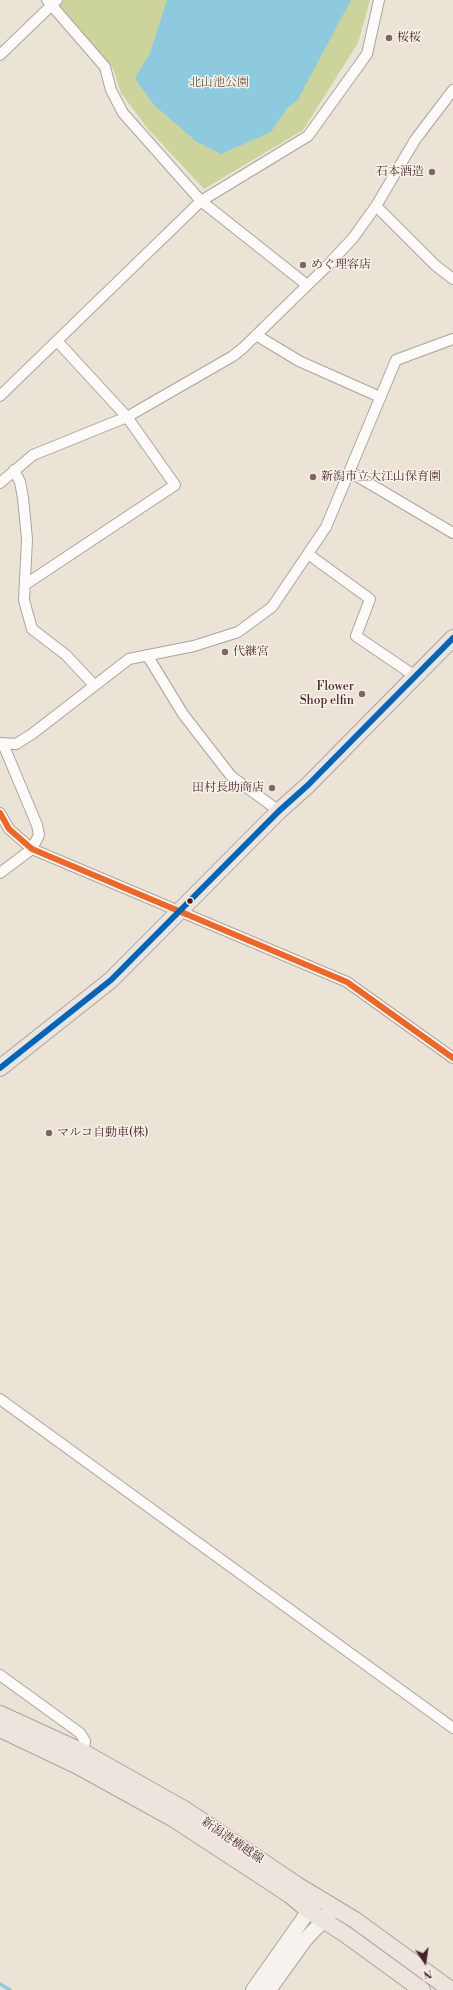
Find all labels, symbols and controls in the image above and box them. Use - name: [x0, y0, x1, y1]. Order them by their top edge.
- place label: 桜桜: [397, 31, 421, 45]
- marker: 桜桜: [384, 33, 394, 43]
- park label: 北山池公園: [189, 76, 249, 90]
- place label: 石本酒造: [376, 165, 424, 179]
- marker: 石本酒造: [427, 167, 437, 177]
- place label: めぐ理容店: [311, 258, 371, 272]
- marker: めぐ理容店: [298, 260, 308, 270]
- place label: 新潟市立大江山保育園: [321, 470, 441, 484]
- marker: 新潟市立大江山保育園: [308, 472, 318, 482]
- place label: 代継宮: [233, 645, 269, 659]
- marker: 代継宮: [220, 647, 230, 657]
- place label: Flower Shop elfin: [300, 680, 354, 708]
- marker: Flower Shop elfin: [357, 689, 367, 699]
- place label: 田村長助商店: [192, 781, 264, 795]
- marker: 田村長助商店: [267, 783, 277, 793]
- unlabelled marker: [185, 896, 195, 906]
- place label: マルコ自動車(株): [57, 1126, 148, 1140]
- marker: マルコ自動車(株): [44, 1128, 54, 1138]
- street label: 新潟港横越線: [198, 1815, 266, 1867]
- north arrow: [405, 1942, 445, 1982]
- text: N: [422, 1966, 434, 1981]

